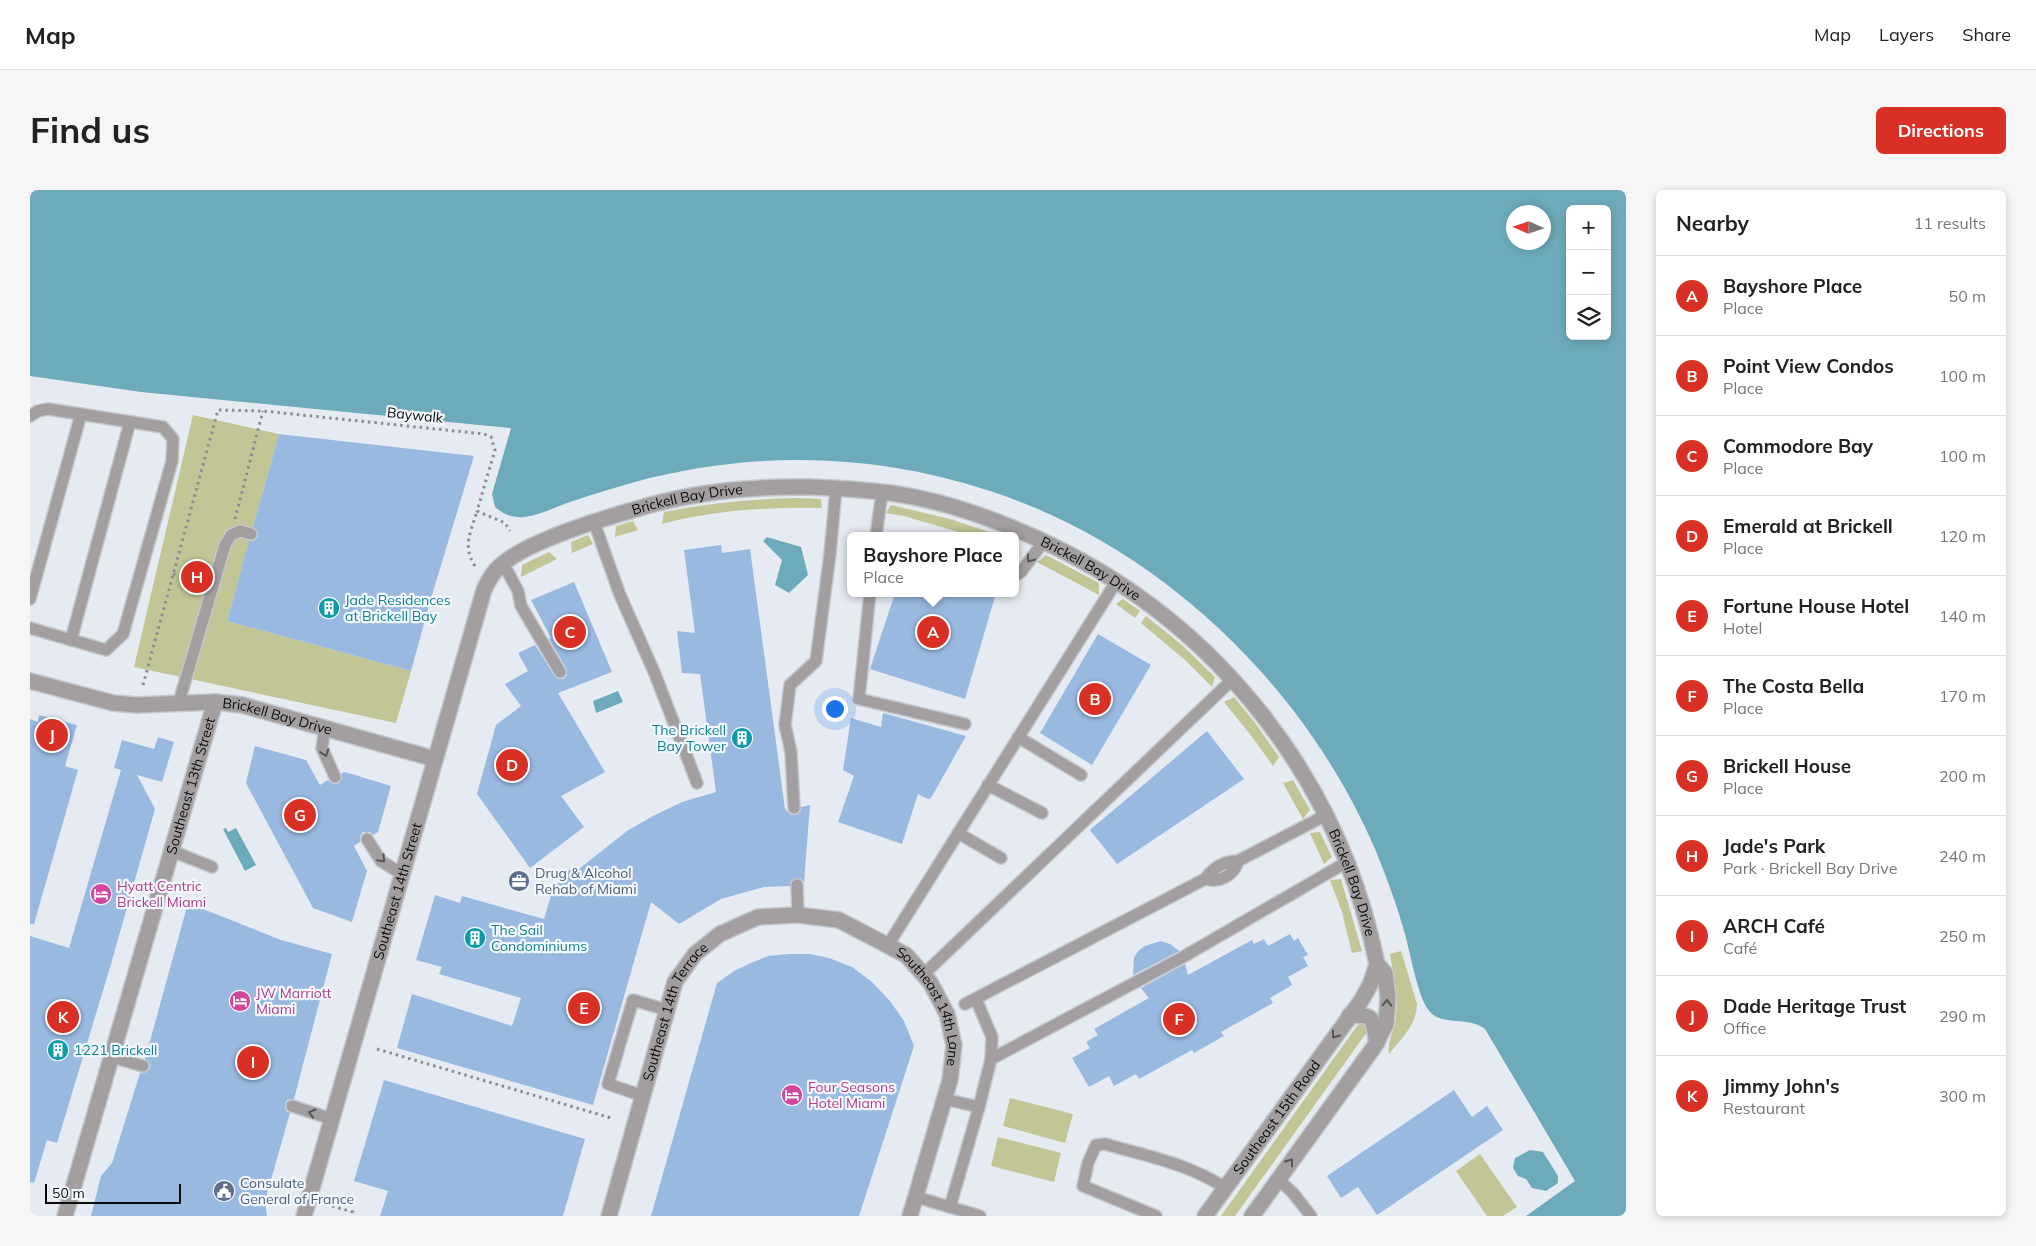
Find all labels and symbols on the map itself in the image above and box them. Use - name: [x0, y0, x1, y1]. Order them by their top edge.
- north arrow: [1506, 205, 1551, 250]
- street label: Baywalk: [386, 403, 445, 427]
- street label: Brickell Bay Drive: [629, 480, 743, 519]
- street label: Brickell Bay Drive: [1038, 532, 1144, 604]
- one-way arrow: [1027, 553, 1036, 563]
- pin: H: [181, 558, 213, 596]
- place label: Jade Residences at Brickell Bay: [345, 591, 451, 625]
- building icon: Jade Residences at Brickell Bay: [317, 596, 341, 620]
- pin: C: [554, 613, 586, 651]
- pin: A: [917, 613, 949, 651]
- pin: B: [1079, 680, 1111, 718]
- street label: Brickell Bay Drive: [222, 694, 334, 739]
- your location: [822, 696, 848, 722]
- street label: Southeast 13th Street: [162, 715, 219, 857]
- pin: J: [36, 716, 68, 754]
- place label: The Brickell Bay Tower: [652, 721, 727, 755]
- building icon: The Brickell Bay Tower: [730, 726, 754, 750]
- pin: D: [496, 746, 528, 784]
- one-way arrow: [319, 748, 329, 757]
- pin: G: [284, 796, 316, 834]
- street label: Southeast 14th Street: [369, 820, 426, 962]
- street label: Brickell Bay Drive: [1325, 826, 1379, 938]
- one-way arrow: [376, 853, 385, 862]
- place label: Drug & Alcohol Rehab of Miami: [535, 864, 636, 898]
- office icon: Drug & Alcohol Rehab of Miami: [507, 869, 531, 893]
- place label: Hyatt Centric Brickell Miami: [117, 877, 206, 911]
- hotel icon: Hyatt Centric Brickell Miami: [89, 882, 113, 906]
- place label: The Sail Condominiums: [491, 921, 587, 955]
- building icon: The Sail Condominiums: [463, 926, 487, 950]
- street label: Southeast 14th Terrace: [638, 938, 712, 1083]
- street label: Southeast 14th Lane: [893, 943, 963, 1067]
- place label: JW Marriott Miami: [256, 984, 331, 1018]
- hotel icon: JW Marriott Miami: [228, 989, 252, 1013]
- pin: E: [568, 989, 600, 1027]
- pin: K: [47, 998, 79, 1036]
- one-way arrow: [1382, 999, 1393, 1007]
- pin: F: [1163, 1000, 1195, 1038]
- one-way arrow: [1332, 1029, 1341, 1039]
- building icon: 1221 Brickell: [46, 1038, 70, 1062]
- place label: 1221 Brickell: [74, 1041, 157, 1059]
- pin: I: [237, 1043, 269, 1081]
- street label: Southeast 15th Road: [1229, 1056, 1324, 1178]
- place label: Four Seasons Hotel Miami: [808, 1078, 895, 1112]
- hotel icon: Four Seasons Hotel Miami: [780, 1083, 804, 1107]
- one-way arrow: [308, 1109, 316, 1119]
- one-way arrow: [1284, 1158, 1293, 1168]
- place label: Consulate General of France: [240, 1174, 354, 1208]
- public building icon: Consulate General of France: [212, 1179, 236, 1203]
- scale bar: [45, 1181, 181, 1204]

